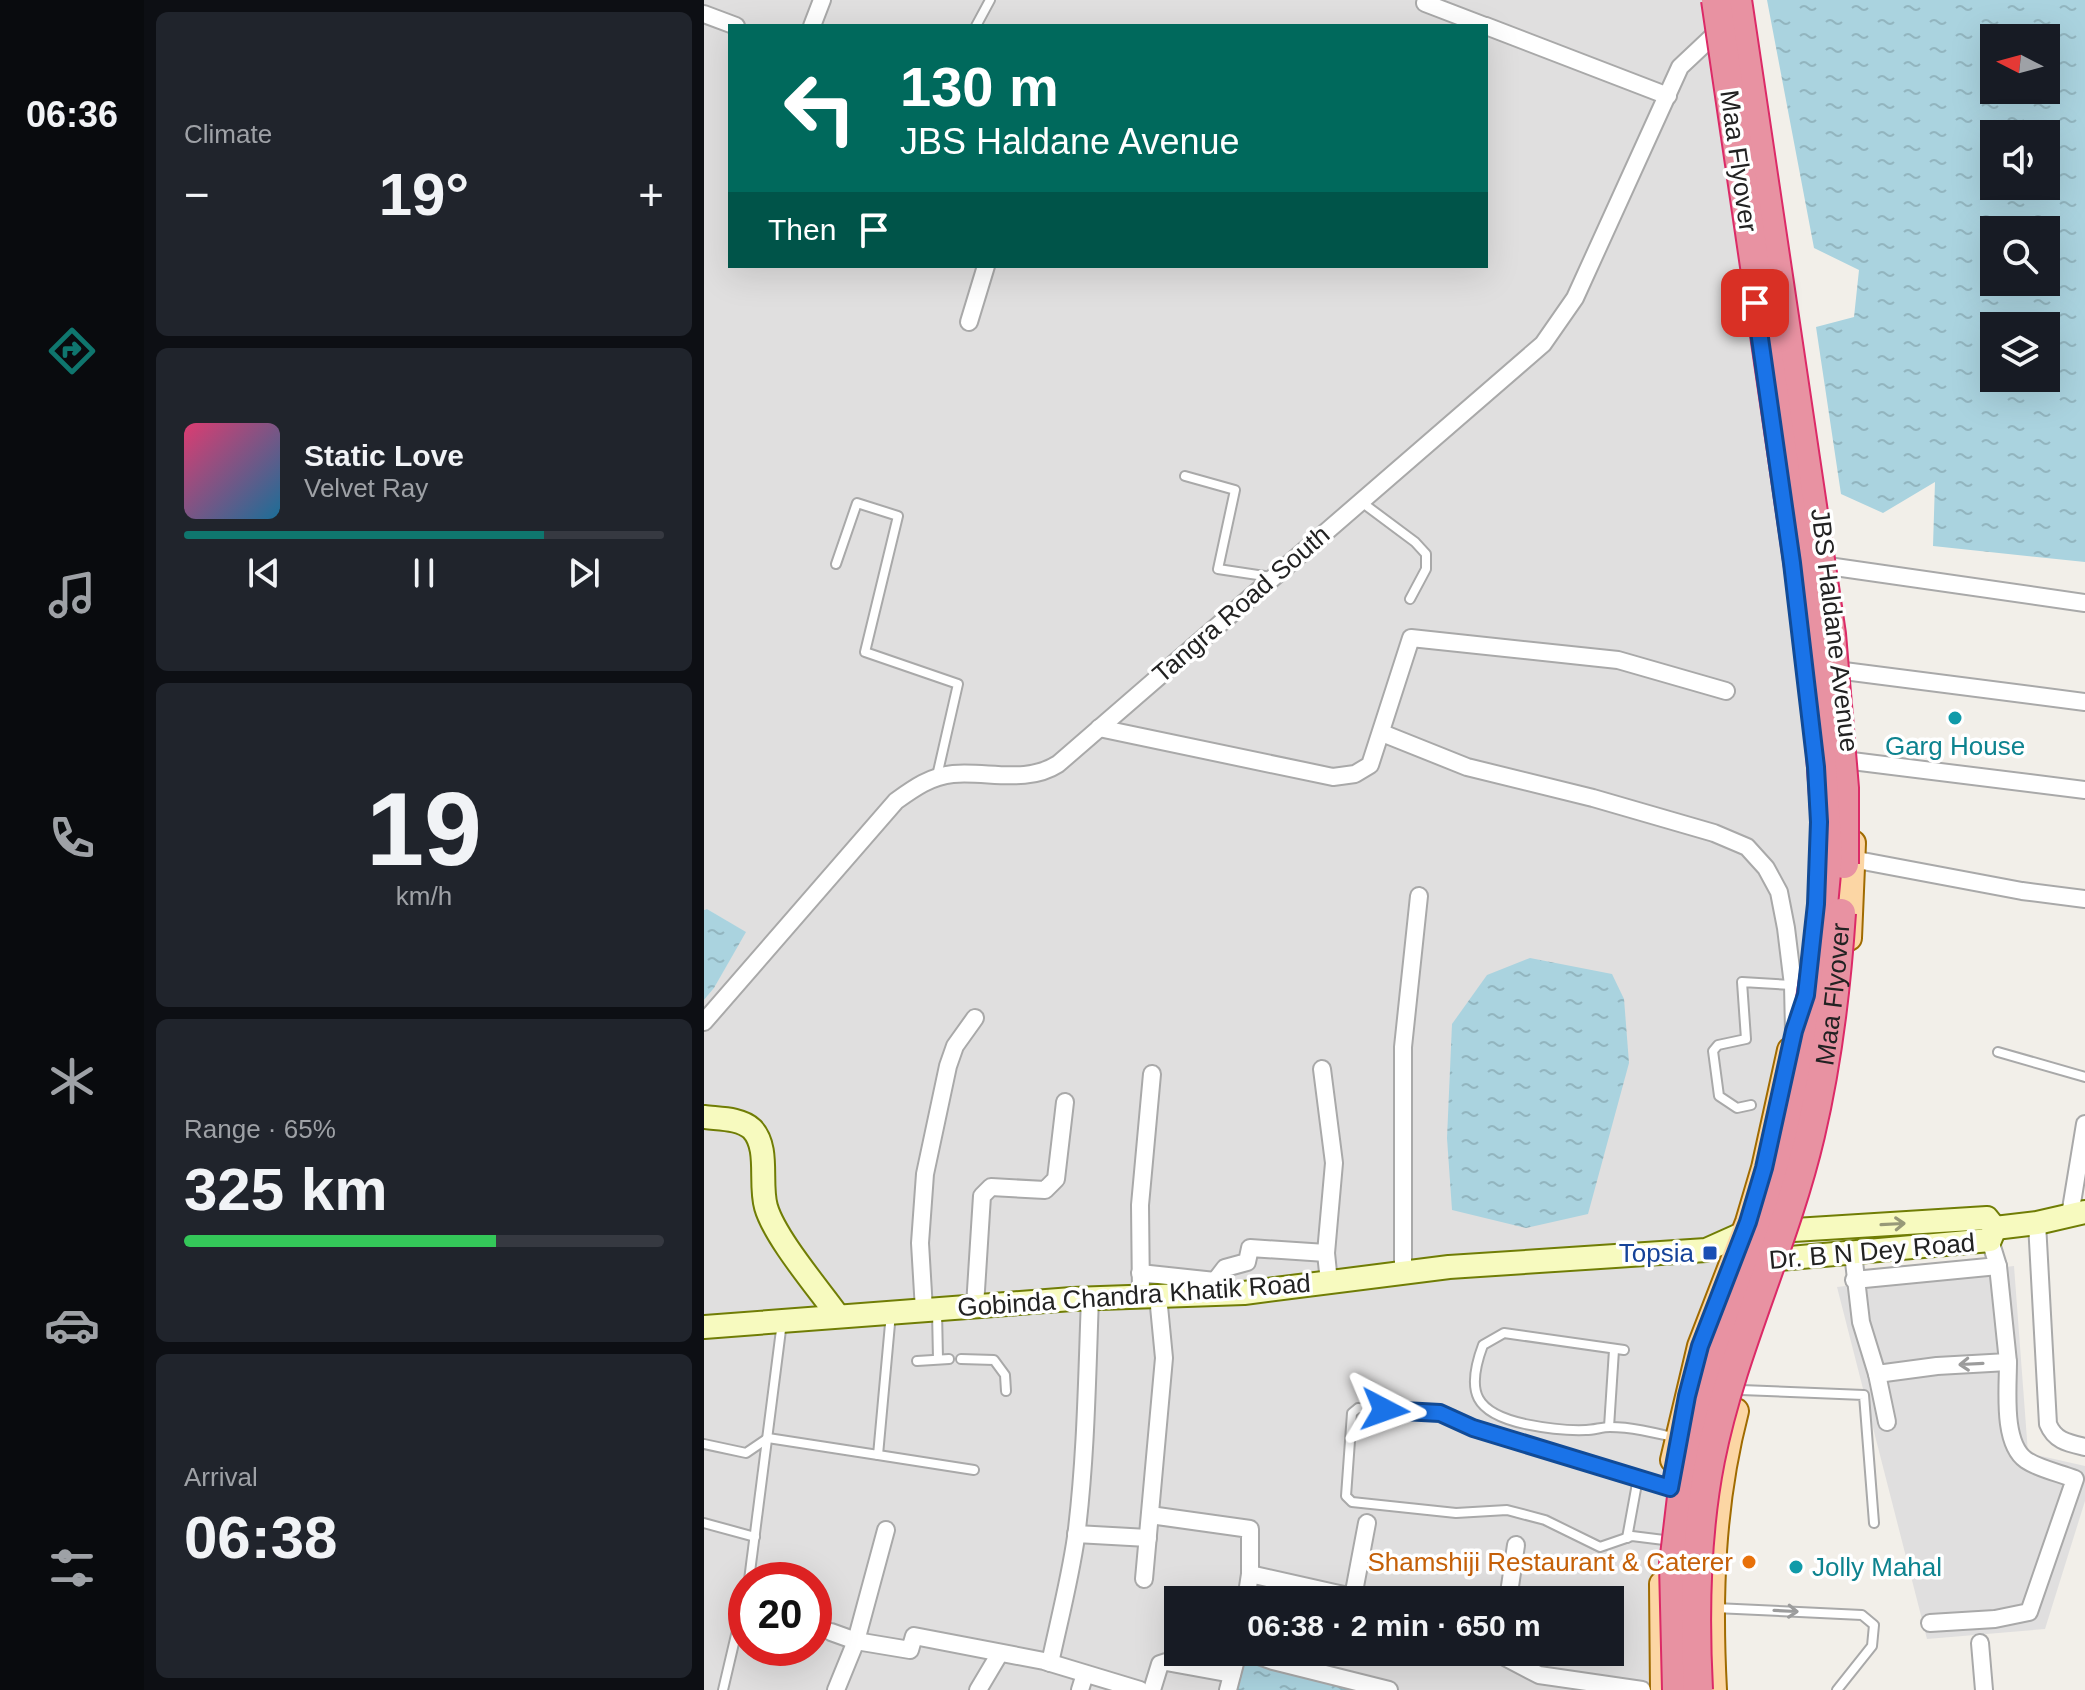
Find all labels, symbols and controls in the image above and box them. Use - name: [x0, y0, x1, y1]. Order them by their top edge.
- north arrow: [1980, 24, 2060, 104]
- map controls: [1980, 24, 2060, 392]
- text: 130 m: [900, 55, 1059, 118]
- icon: left: [768, 56, 872, 160]
- street label: Maa Flyover: [1714, 88, 1764, 234]
- text: 06:36: [26, 94, 118, 135]
- text: Climate: [184, 119, 272, 149]
- button: sound: [1980, 120, 2060, 200]
- text: JBS Haldane Avenue: [900, 121, 1240, 162]
- text: 19°: [379, 161, 469, 228]
- text: −: [184, 170, 210, 219]
- text: +: [638, 170, 664, 219]
- icon: arrive: [852, 208, 896, 252]
- text: Then: [768, 213, 836, 246]
- button: search: [1980, 216, 2060, 296]
- pin: [1721, 269, 1789, 337]
- icon: arrive: [1733, 281, 1777, 325]
- button: layers: [1980, 312, 2060, 392]
- icon: directions: [44, 323, 100, 379]
- text: Static Love: [304, 439, 464, 472]
- text: Velvet Ray: [304, 473, 428, 503]
- street label: JBS Haldane Avenue: [1805, 506, 1865, 754]
- street label: Tangra Road South: [1147, 519, 1335, 689]
- icon: previous: [242, 551, 286, 595]
- icon: pause: [402, 551, 446, 595]
- icon: next: [562, 551, 606, 595]
- icon: music: [44, 567, 100, 623]
- marker: Garg House: [1946, 709, 1964, 727]
- place label: Garg House: [1885, 731, 2025, 761]
- text: 19: [366, 771, 482, 887]
- icon: phone: [44, 810, 100, 866]
- text: km/h: [396, 881, 452, 911]
- street label: Maa Flyover: [1809, 922, 1855, 1068]
- icon: climate: [44, 1053, 100, 1109]
- text: Range · 65%: [184, 1114, 336, 1144]
- text: 325 km: [184, 1156, 388, 1223]
- one-way arrow: [1879, 1216, 1906, 1231]
- street label: Dr. B N Dey Road: [1768, 1227, 1976, 1275]
- place label: Topsia: [1619, 1238, 1695, 1268]
- marker: Topsia: [1701, 1244, 1719, 1262]
- street label: Gobinda Chandra Khatik Road: [956, 1268, 1312, 1322]
- icon: car: [44, 1297, 100, 1353]
- one-way arrow: [1958, 1357, 1985, 1372]
- position arrow: [1343, 1368, 1427, 1452]
- text: Arrival: [184, 1462, 258, 1492]
- text: 06:38: [184, 1504, 337, 1571]
- icon: filters: [44, 1540, 100, 1596]
- place label: Shamshiji Restaurant & Caterer: [1367, 1547, 1733, 1577]
- place label: Jolly Mahal: [1812, 1552, 1942, 1582]
- marker: Shamshiji Restaurant & Caterer: [1740, 1553, 1758, 1571]
- marker: Jolly Mahal: [1787, 1558, 1805, 1576]
- speed limit sign: 20: [728, 1562, 832, 1666]
- one-way arrow: [1772, 1604, 1799, 1619]
- text: 06:38 · 2 min · 650 m: [1247, 1609, 1541, 1642]

